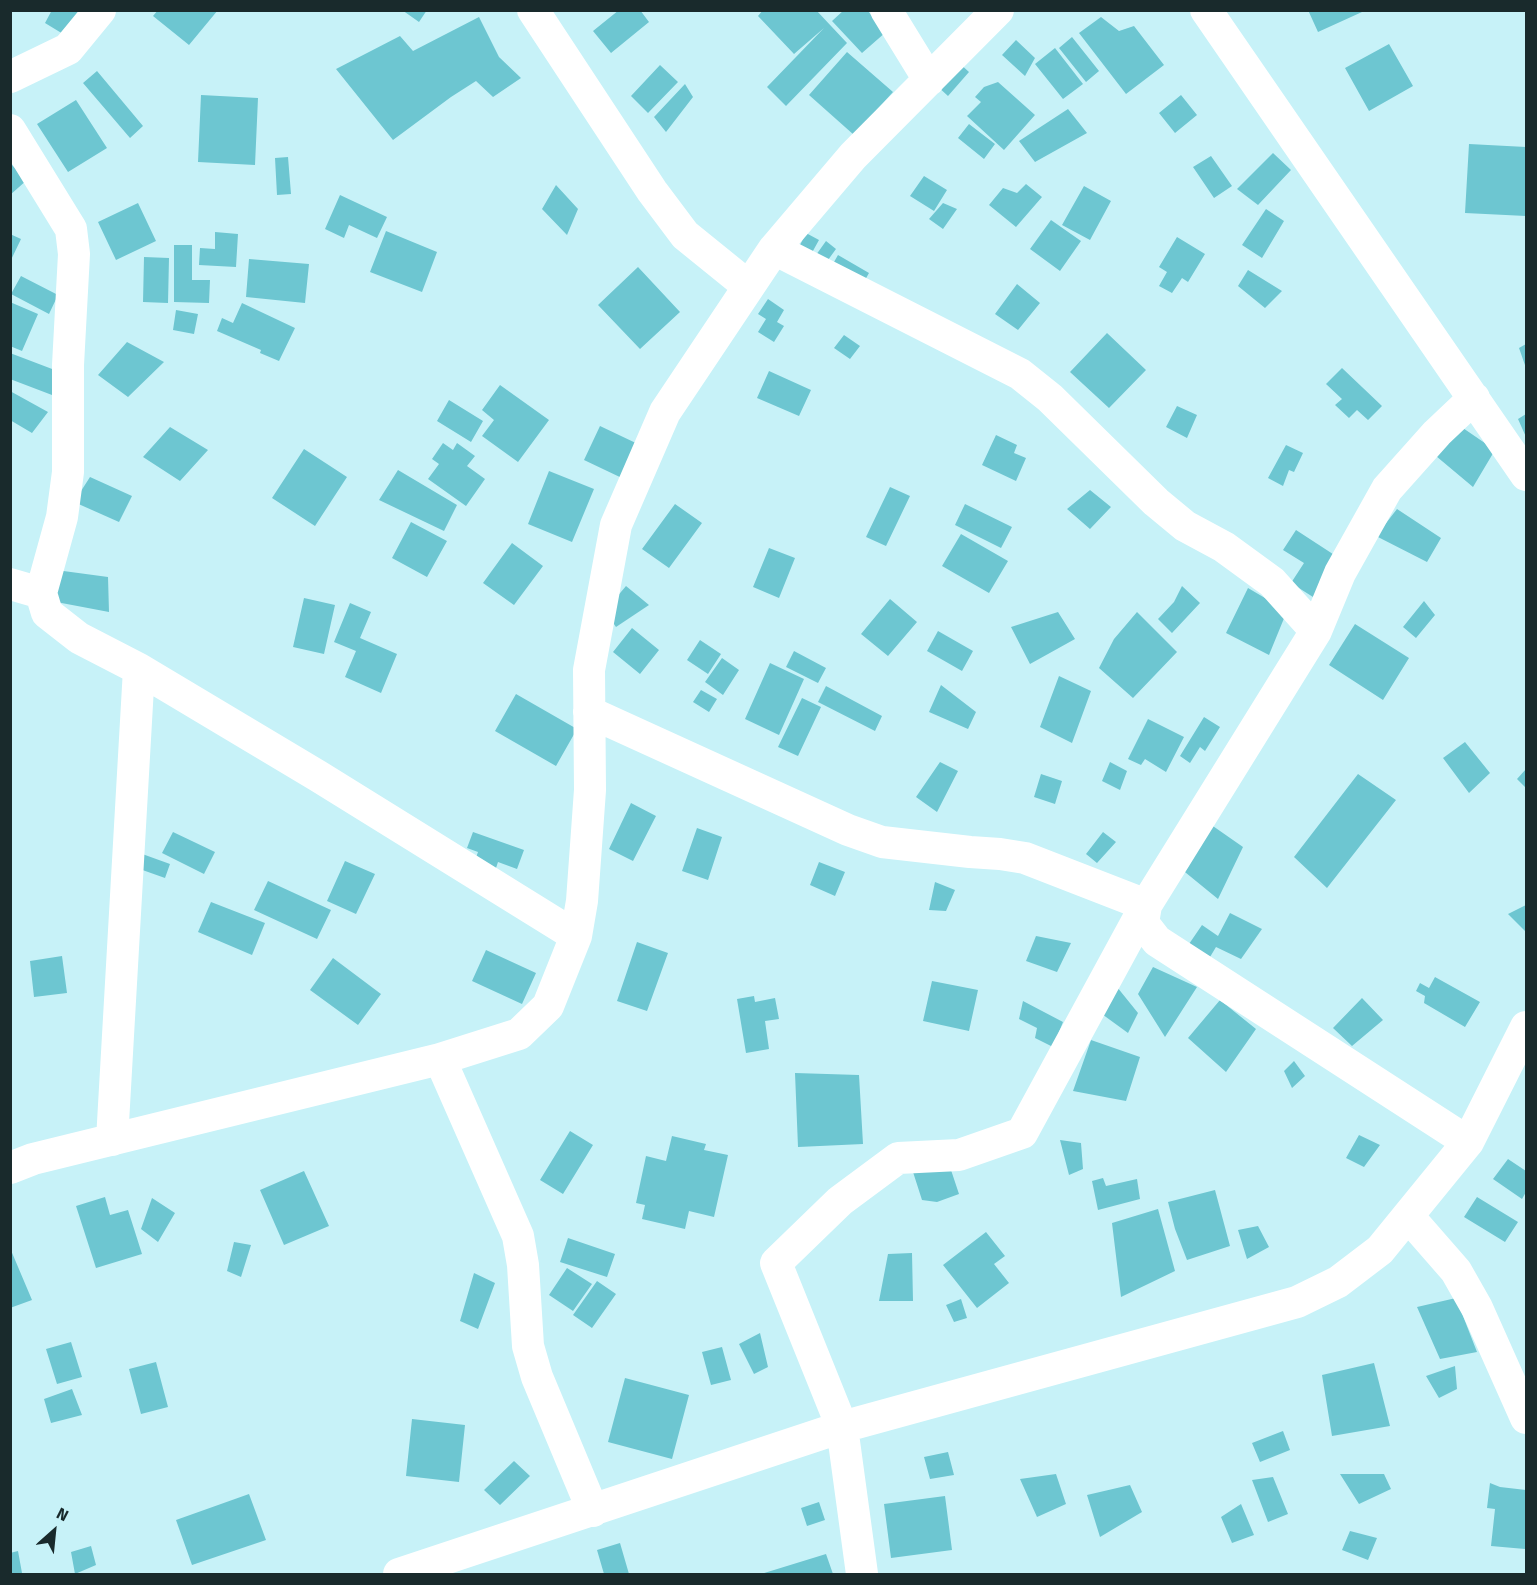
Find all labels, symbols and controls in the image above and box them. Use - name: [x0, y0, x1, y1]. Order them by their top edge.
- north arrow: [24, 1501, 84, 1561]
- text: N: [53, 1504, 71, 1525]

